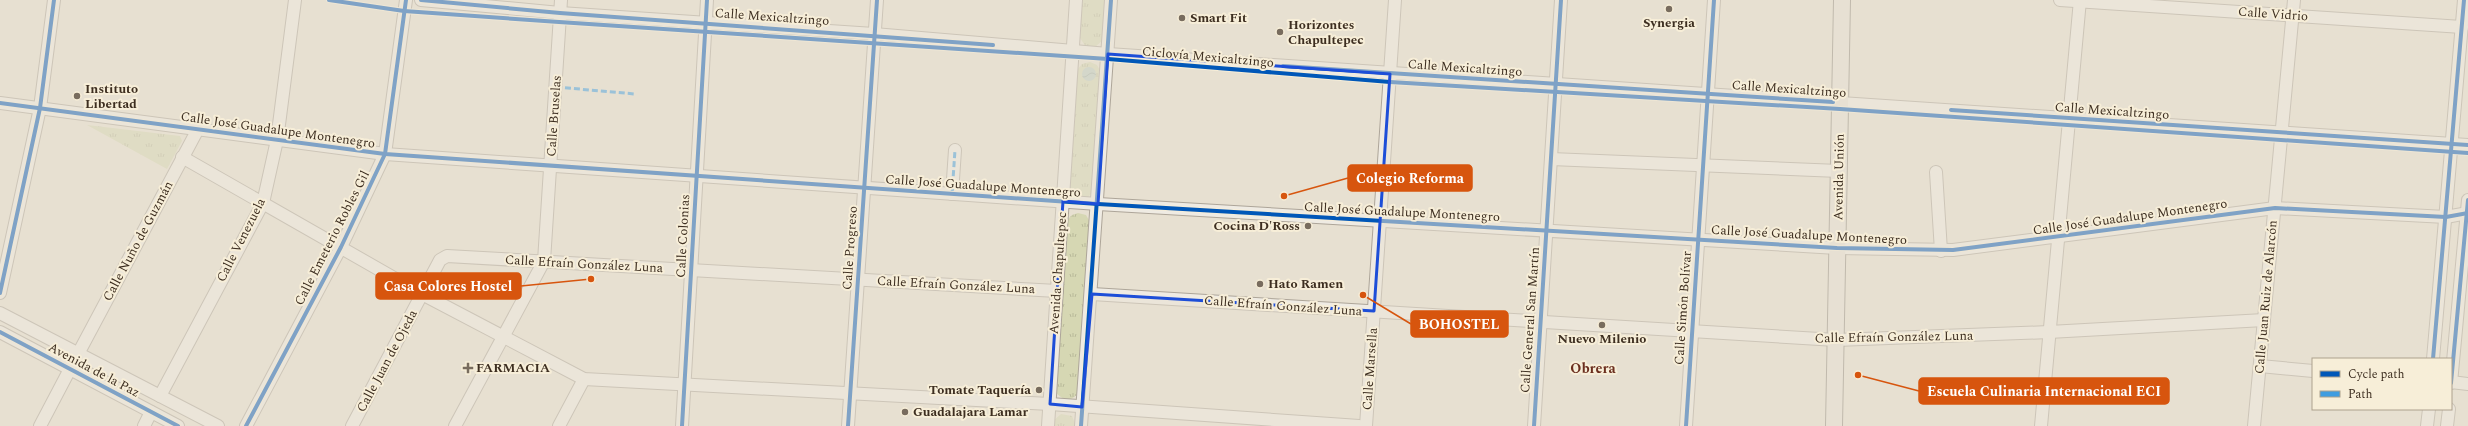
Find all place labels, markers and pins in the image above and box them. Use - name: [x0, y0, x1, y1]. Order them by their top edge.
- marker: Synergia: [1664, 4, 1674, 14]
- place label: Smart Fit: [1190, 8, 1247, 28]
- marker: Smart Fit: [1177, 13, 1187, 23]
- place label: Synergia: [1643, 13, 1695, 33]
- place label: Horizontes Chapultepec: [1288, 15, 1364, 50]
- marker: Horizontes Chapultepec: [1275, 27, 1285, 37]
- place label: Instituto Libertad: [85, 79, 138, 114]
- marker: Instituto Libertad: [72, 91, 82, 101]
- callout: Colegio Reforma: [1348, 165, 1472, 191]
- place label: Cocina D'Ross: [1213, 216, 1300, 236]
- marker: Cocina D'Ross: [1303, 221, 1313, 231]
- callout: Casa Colores Hostel: [376, 273, 521, 299]
- place label: Hato Ramen: [1268, 274, 1343, 294]
- marker: Hato Ramen: [1255, 279, 1265, 289]
- callout: BOHOSTEL: [1411, 311, 1508, 337]
- marker: Nuevo Milenio: [1597, 320, 1607, 330]
- place label: Nuevo Milenio: [1558, 329, 1646, 349]
- place label: FARMACIA: [476, 358, 550, 378]
- marker: FARMACIA: [463, 363, 473, 373]
- callout: Escuela Culinaria Internacional ECI: [1919, 378, 2169, 404]
- place label: Tomate Taquería: [929, 380, 1031, 400]
- marker: Tomate Taquería: [1034, 385, 1044, 395]
- place label: Guadalajara Lamar: [913, 402, 1028, 422]
- marker: Guadalajara Lamar: [900, 407, 910, 417]

